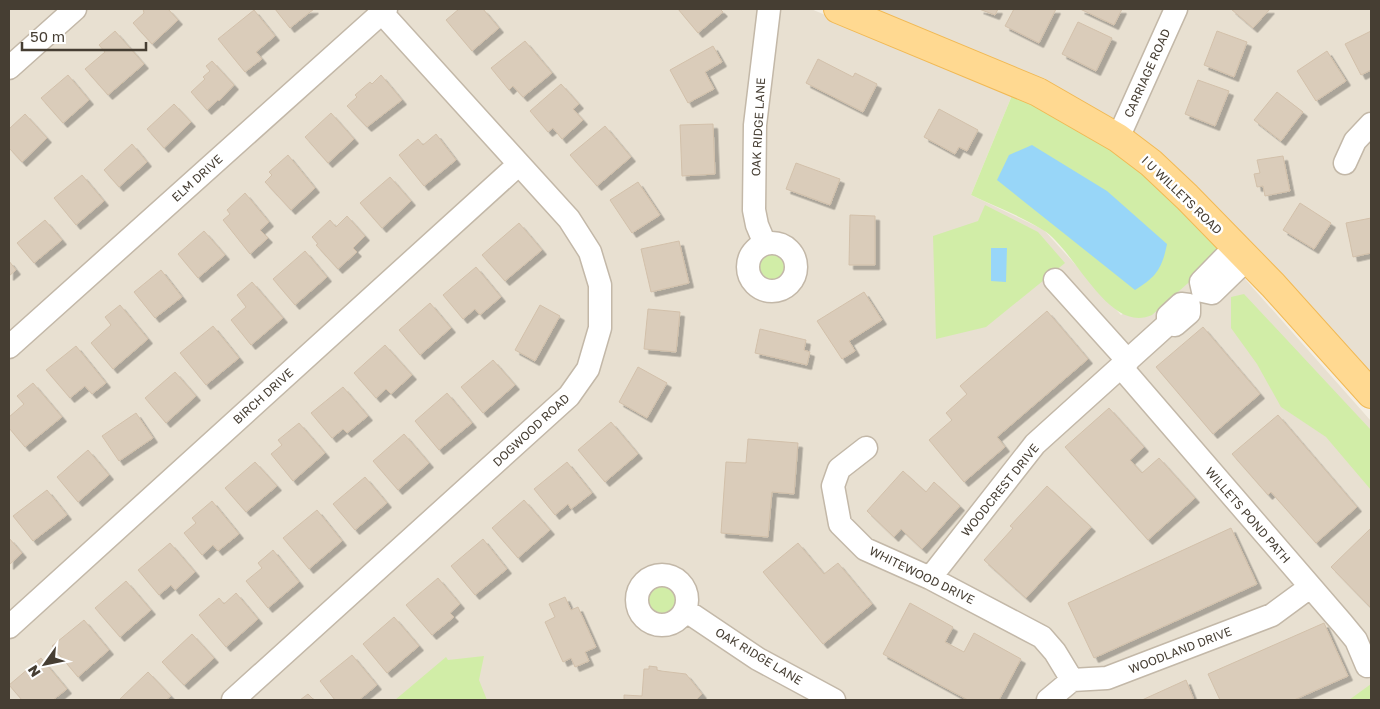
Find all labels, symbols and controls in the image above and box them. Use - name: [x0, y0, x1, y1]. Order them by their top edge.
- scale bar: [22, 20, 146, 52]
- street label: CARRIAGE ROAD: [1121, 26, 1173, 120]
- text: 50 m: [30, 27, 65, 45]
- street label: OAK RIDGE LANE: [748, 77, 768, 177]
- street label: ELM DRIVE: [169, 151, 225, 205]
- street label: I U WILLETS ROAD: [1139, 153, 1225, 237]
- street label: BIRCH DRIVE: [230, 365, 296, 427]
- street label: DOGWOOD ROAD: [490, 391, 572, 469]
- street label: WOODCREST DRIVE: [958, 441, 1042, 539]
- street label: WILLETS POND PATH: [1202, 464, 1294, 566]
- street label: WHITEWOOD DRIVE: [867, 543, 977, 607]
- street label: WOODLAND DRIVE: [1126, 623, 1234, 677]
- street label: OAK RIDGE LANE: [713, 624, 805, 688]
- north arrow: [20, 639, 70, 689]
- text: N: [24, 662, 44, 680]

